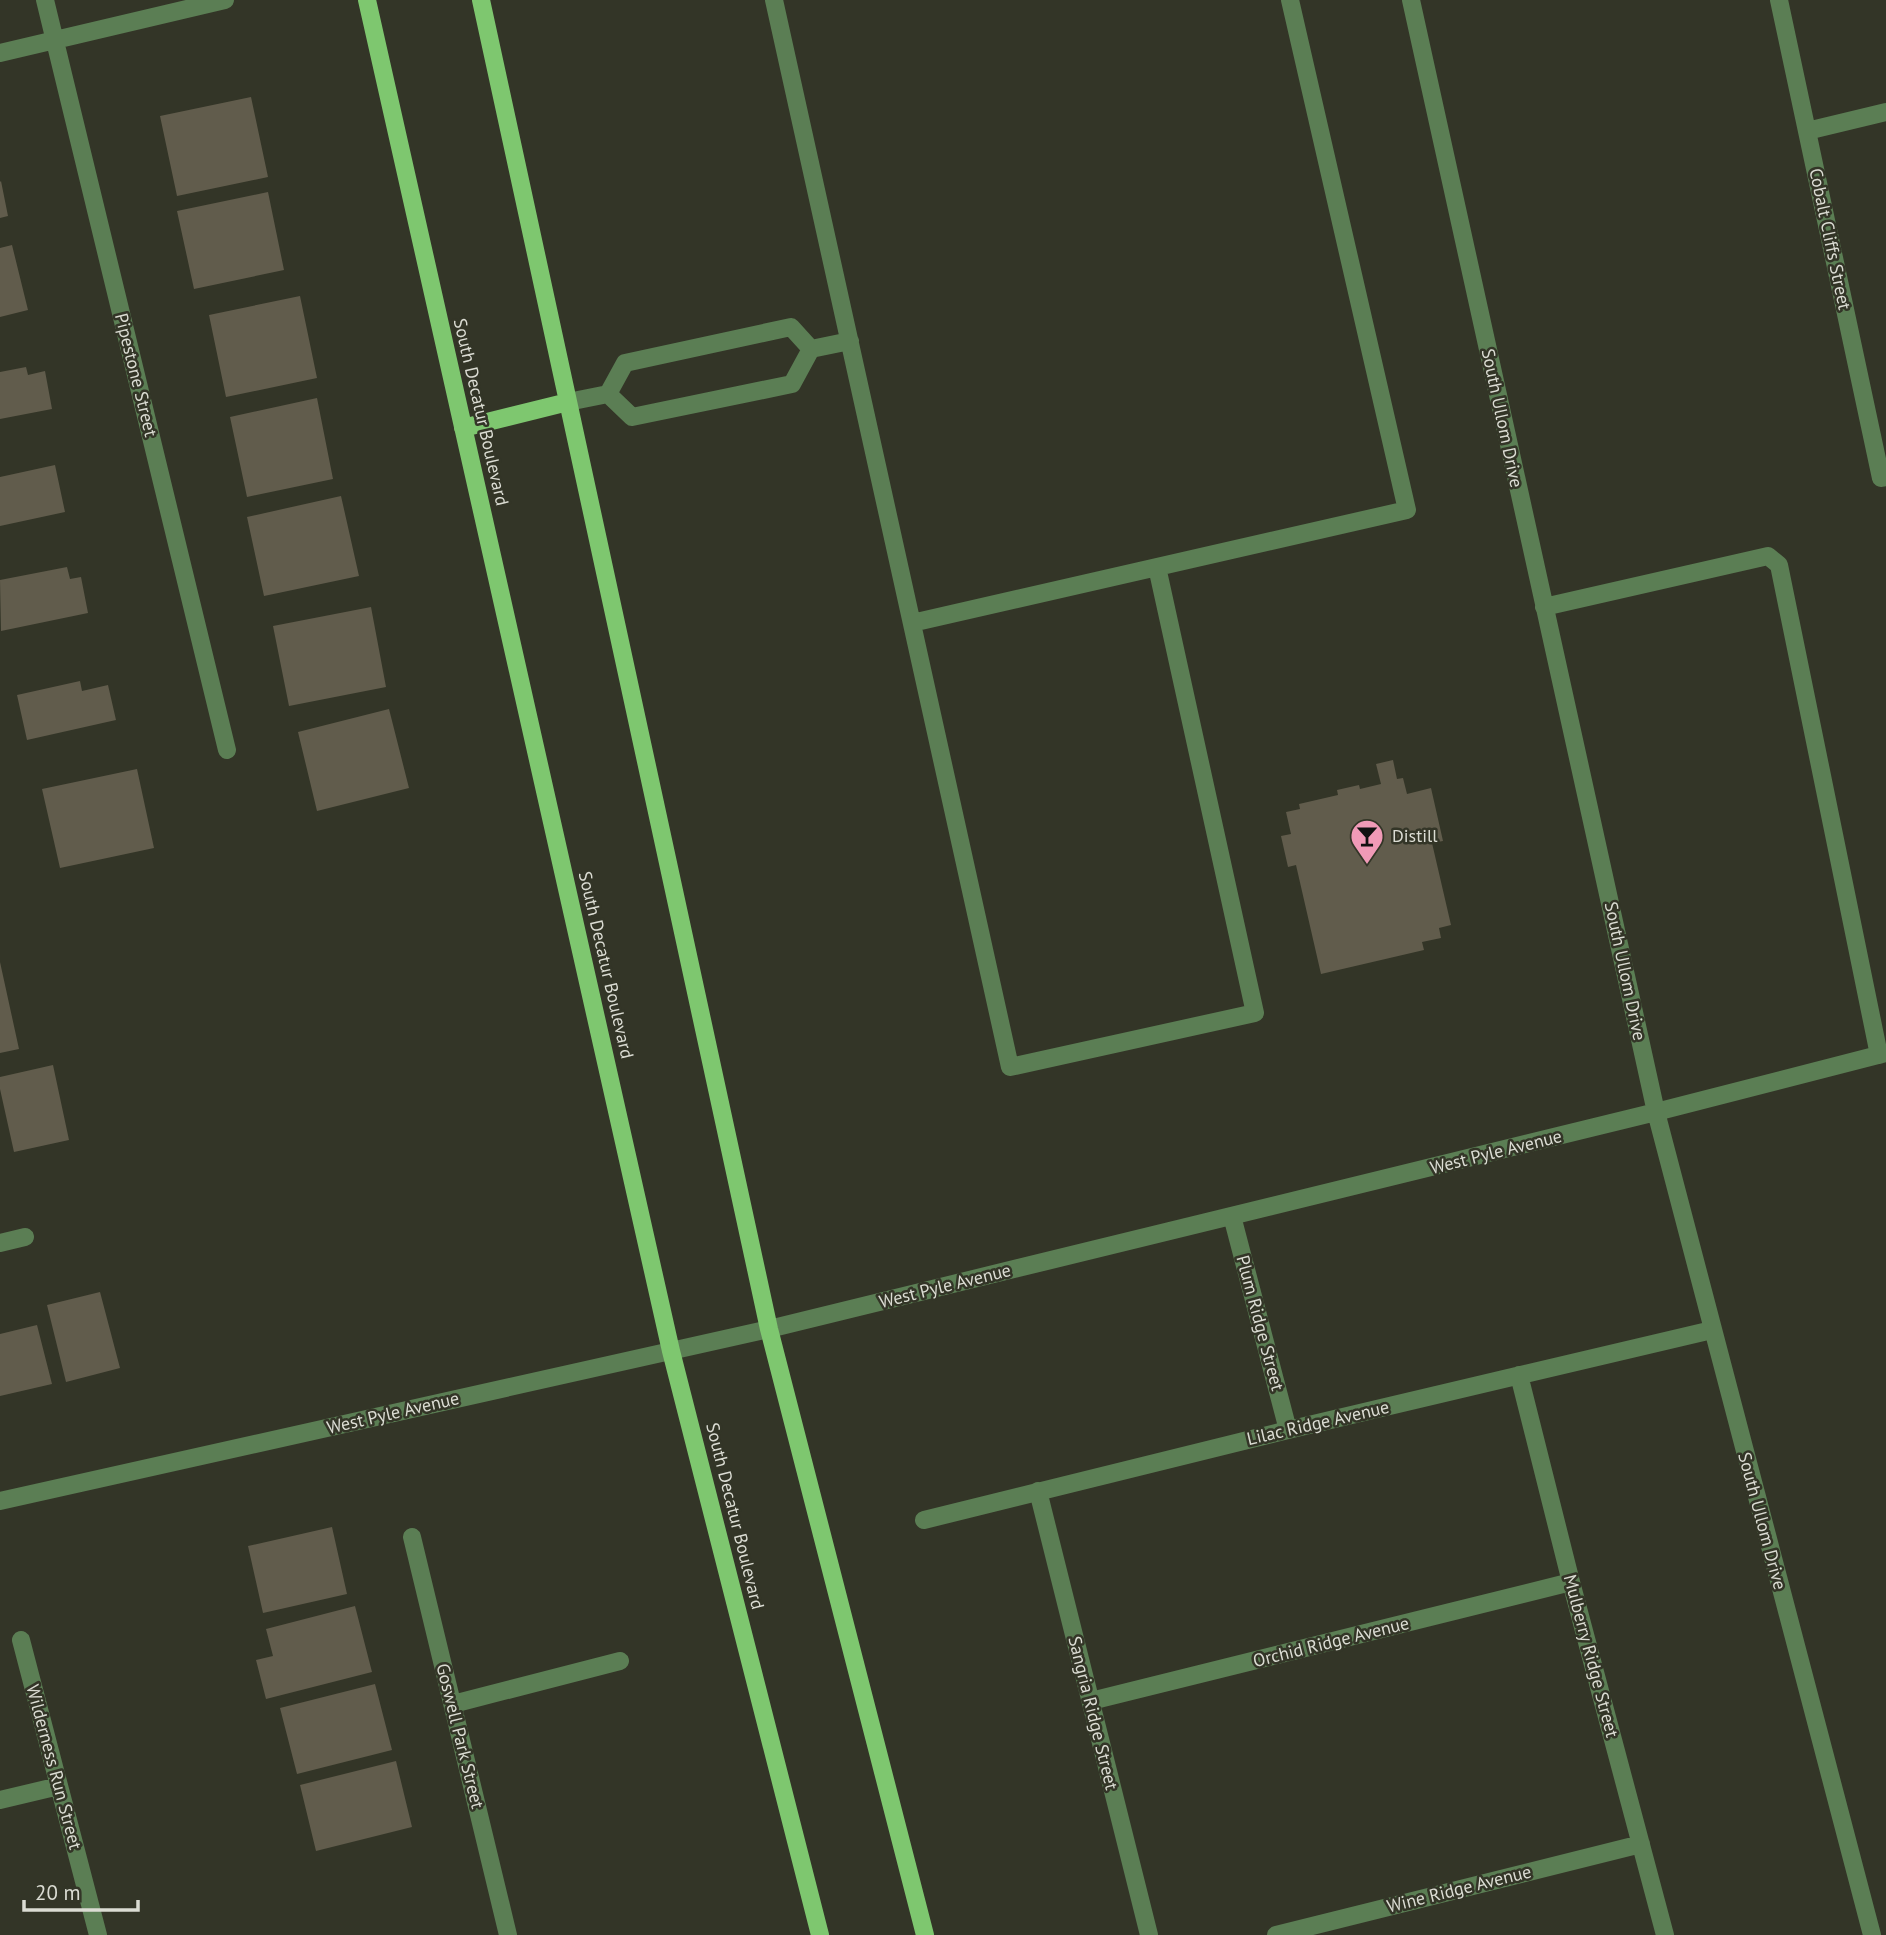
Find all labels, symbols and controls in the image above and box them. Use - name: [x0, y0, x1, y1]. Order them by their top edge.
- street label: Cobalt Cliffs Street: [1804, 166, 1857, 312]
- street label: Pipestone Street: [110, 311, 163, 439]
- street label: South Decatur Boulevard: [449, 316, 514, 508]
- street label: South Ullom Drive: [1477, 346, 1528, 489]
- bar icon: Distill: [1348, 817, 1386, 866]
- place label: Distill: [1392, 824, 1438, 847]
- street label: South Decatur Boulevard: [574, 869, 639, 1061]
- street label: South Ullom Drive: [1600, 899, 1651, 1042]
- street label: West Pyle Avenue: [1428, 1124, 1564, 1179]
- street label: Plum Ridge Street: [1231, 1253, 1290, 1393]
- street label: West Pyle Avenue: [877, 1258, 1013, 1313]
- street label: West Pyle Avenue: [324, 1386, 461, 1439]
- street label: Lilac Ridge Avenue: [1245, 1395, 1391, 1450]
- street label: South Decatur Boulevard: [701, 1420, 770, 1612]
- street label: South Ullom Drive: [1733, 1450, 1792, 1592]
- street label: Mulberry Ridge Street: [1559, 1572, 1624, 1740]
- street label: Orchid Ridge Avenue: [1250, 1611, 1411, 1672]
- street label: Sangria Ridge Street: [1063, 1634, 1124, 1792]
- street label: Goswell Park Street: [431, 1661, 490, 1811]
- street label: Wilderness Run Street: [21, 1682, 88, 1852]
- street label: Wine Ridge Avenue: [1384, 1859, 1533, 1918]
- scale bar: [24, 1868, 138, 1912]
- text: 20 m: [35, 1879, 81, 1906]

